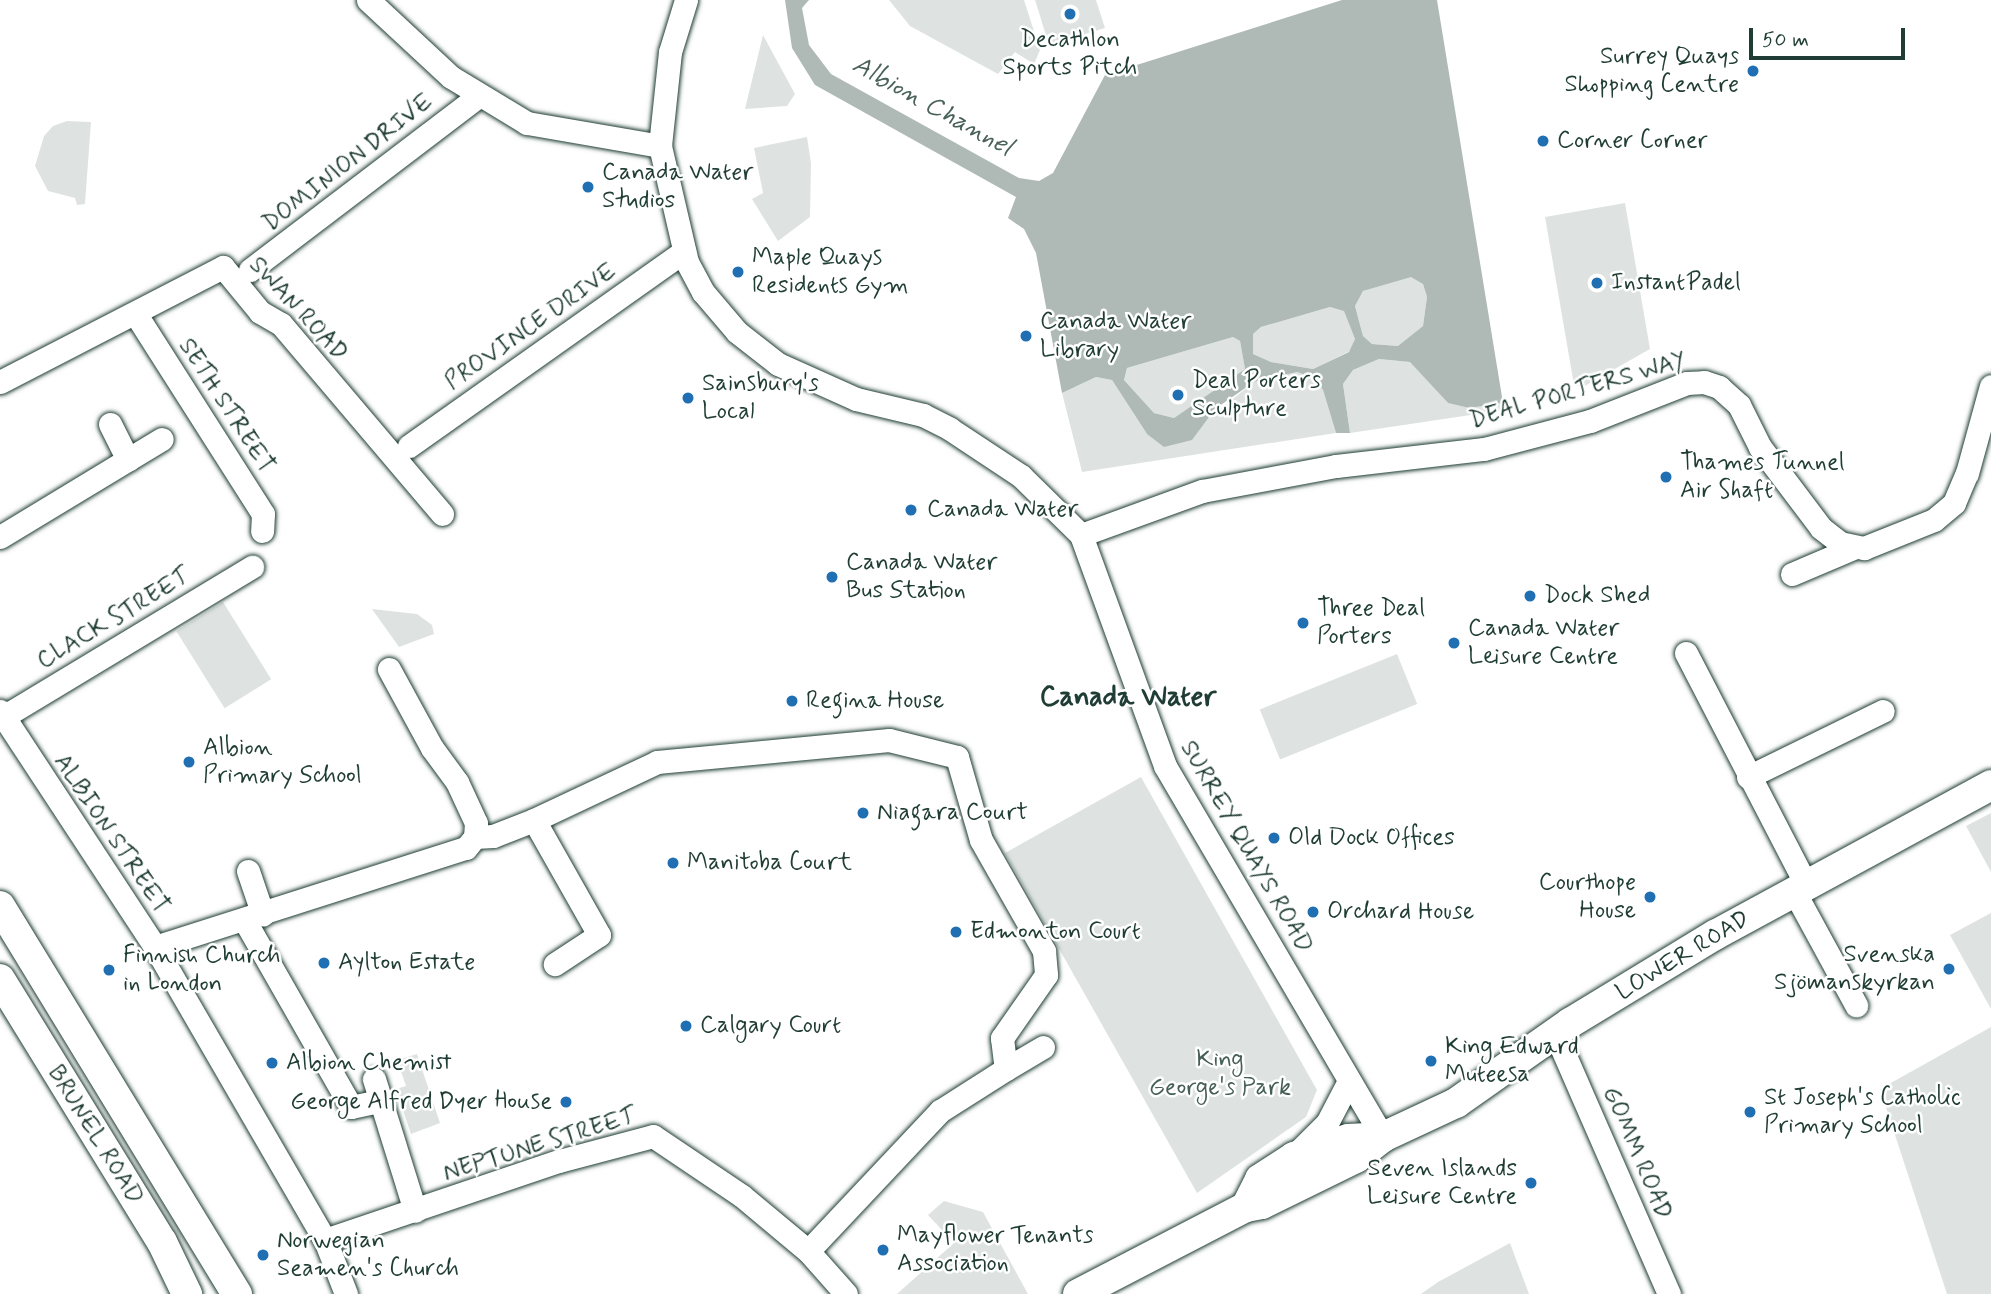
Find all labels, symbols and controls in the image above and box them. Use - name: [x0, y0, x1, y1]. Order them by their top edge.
- marker: Decathlon Sports Pitch: [1062, 6, 1078, 22]
- scale bar: [1753, 14, 1909, 58]
- place label: Decathlon Sports Pitch: [1006, 26, 1134, 82]
- text: 50 m: [1762, 26, 1809, 54]
- place label: Surrey Quays Shopping Centre: [1569, 43, 1739, 99]
- water label: Albion Channel: [846, 50, 1018, 164]
- marker: Surrey Quays Shopping Centre: [1745, 63, 1761, 79]
- street label: DOMINION DRIVE: [257, 88, 439, 238]
- place label: Corner Corner: [1557, 127, 1716, 155]
- marker: Corner Corner: [1535, 133, 1551, 149]
- place label: Canada Water Studios: [602, 159, 753, 215]
- marker: Canada Water Studios: [580, 179, 596, 195]
- place label: Maple Quays Residents Gym: [752, 244, 908, 300]
- street label: SWAN ROAD: [243, 251, 353, 367]
- street label: PROVINCE DRIVE: [439, 257, 623, 397]
- marker: Maple Quays Residents Gym: [730, 264, 746, 280]
- place label: InstantPadel: [1611, 269, 1741, 297]
- marker: InstantPadel: [1589, 275, 1605, 291]
- place label: Canada Water Library: [1040, 308, 1191, 364]
- marker: Canada Water Library: [1018, 328, 1034, 344]
- street label: SETH STREET: [172, 333, 280, 479]
- street label: DEAL PORTERS WAY: [1466, 346, 1690, 436]
- place label: Deal Porters Sculpture: [1192, 367, 1318, 423]
- place label: Sainsbury's Local: [702, 370, 819, 426]
- marker: Deal Porters Sculpture: [1170, 387, 1186, 403]
- marker: Sainsbury's Local: [680, 390, 696, 406]
- place label: Thames Tunnel Air Shaft: [1680, 449, 1841, 505]
- marker: Thames Tunnel Air Shaft: [1658, 469, 1674, 485]
- place label: Canada Water: [927, 496, 1078, 524]
- marker: Canada Water: [901, 500, 921, 520]
- place label: Canada Water Bus Station: [846, 549, 997, 605]
- street label: CLACK STREET: [32, 562, 196, 676]
- marker: Canada Water Bus Station: [824, 569, 840, 585]
- place label: Dock Shed: [1544, 582, 1650, 610]
- marker: Dock Shed: [1522, 588, 1538, 604]
- place label: Three Deal Porters: [1317, 595, 1425, 651]
- marker: Three Deal Porters: [1295, 615, 1311, 631]
- place label: Canada Water Leisure Centre: [1468, 615, 1623, 671]
- marker: Canada Water Leisure Centre: [1446, 635, 1462, 651]
- district label: Canada Water: [1040, 681, 1216, 715]
- place label: Regina House: [806, 687, 944, 715]
- marker: Regina House: [784, 693, 800, 709]
- place label: Albion Primary School: [203, 734, 361, 790]
- street label: SURREY QUAYS ROAD: [1174, 736, 1318, 958]
- street label: ALBION STREET: [47, 749, 175, 919]
- marker: Albion Primary School: [181, 754, 197, 770]
- place label: Niagara Court: [877, 799, 1023, 827]
- marker: Niagara Court: [855, 805, 871, 821]
- place label: Old Dock Offices: [1288, 824, 1456, 852]
- marker: Old Dock Offices: [1266, 830, 1282, 846]
- place label: Manitoba Court: [687, 849, 847, 877]
- marker: Manitoba Court: [665, 855, 681, 871]
- place label: Courthope House: [1539, 869, 1636, 925]
- marker: Courthope House: [1642, 889, 1658, 905]
- place label: Orchard House: [1327, 898, 1474, 926]
- marker: Orchard House: [1305, 904, 1321, 920]
- street label: LOWER ROAD: [1610, 905, 1756, 1007]
- place label: Edmonton Court: [970, 918, 1146, 946]
- marker: Edmonton Court: [948, 924, 964, 940]
- place label: Svenska Sjömanskyrkan: [1774, 941, 1935, 997]
- place label: Finnish Church in London: [123, 942, 281, 998]
- place label: Aylton Estate: [338, 949, 475, 977]
- marker: Aylton Estate: [316, 955, 332, 971]
- marker: Svenska Sjömanskyrkan: [1941, 961, 1957, 977]
- marker: Finnish Church in London: [101, 962, 117, 978]
- place label: Calgary Court: [700, 1012, 846, 1040]
- marker: Calgary Court: [678, 1018, 694, 1034]
- place label: King Edward Muteesa: [1445, 1033, 1573, 1089]
- park label: King George's Park: [1150, 1046, 1290, 1102]
- place label: Albion Chemist: [286, 1049, 452, 1077]
- marker: King Edward Muteesa: [1423, 1053, 1439, 1069]
- marker: Albion Chemist: [264, 1055, 280, 1071]
- street label: BRUNEL ROAD: [41, 1060, 149, 1210]
- street label: GOMM ROAD: [1596, 1082, 1678, 1224]
- place label: St Joseph's Catholic Primary School: [1764, 1084, 1965, 1140]
- place label: George Alfred Dyer House: [288, 1088, 552, 1116]
- marker: George Alfred Dyer House: [558, 1094, 574, 1110]
- street label: NEPTUNE STREET: [439, 1102, 641, 1188]
- marker: St Joseph's Catholic Primary School: [1742, 1104, 1758, 1120]
- place label: Seven Islands Leisure Centre: [1362, 1155, 1517, 1211]
- marker: Seven Islands Leisure Centre: [1523, 1175, 1539, 1191]
- place label: Mayflower Tenants Association: [897, 1222, 1099, 1278]
- place label: Norwegian Seamen's Church: [277, 1227, 465, 1283]
- marker: Mayflower Tenants Association: [875, 1242, 891, 1258]
- marker: Norwegian Seamen's Church: [255, 1247, 271, 1263]

